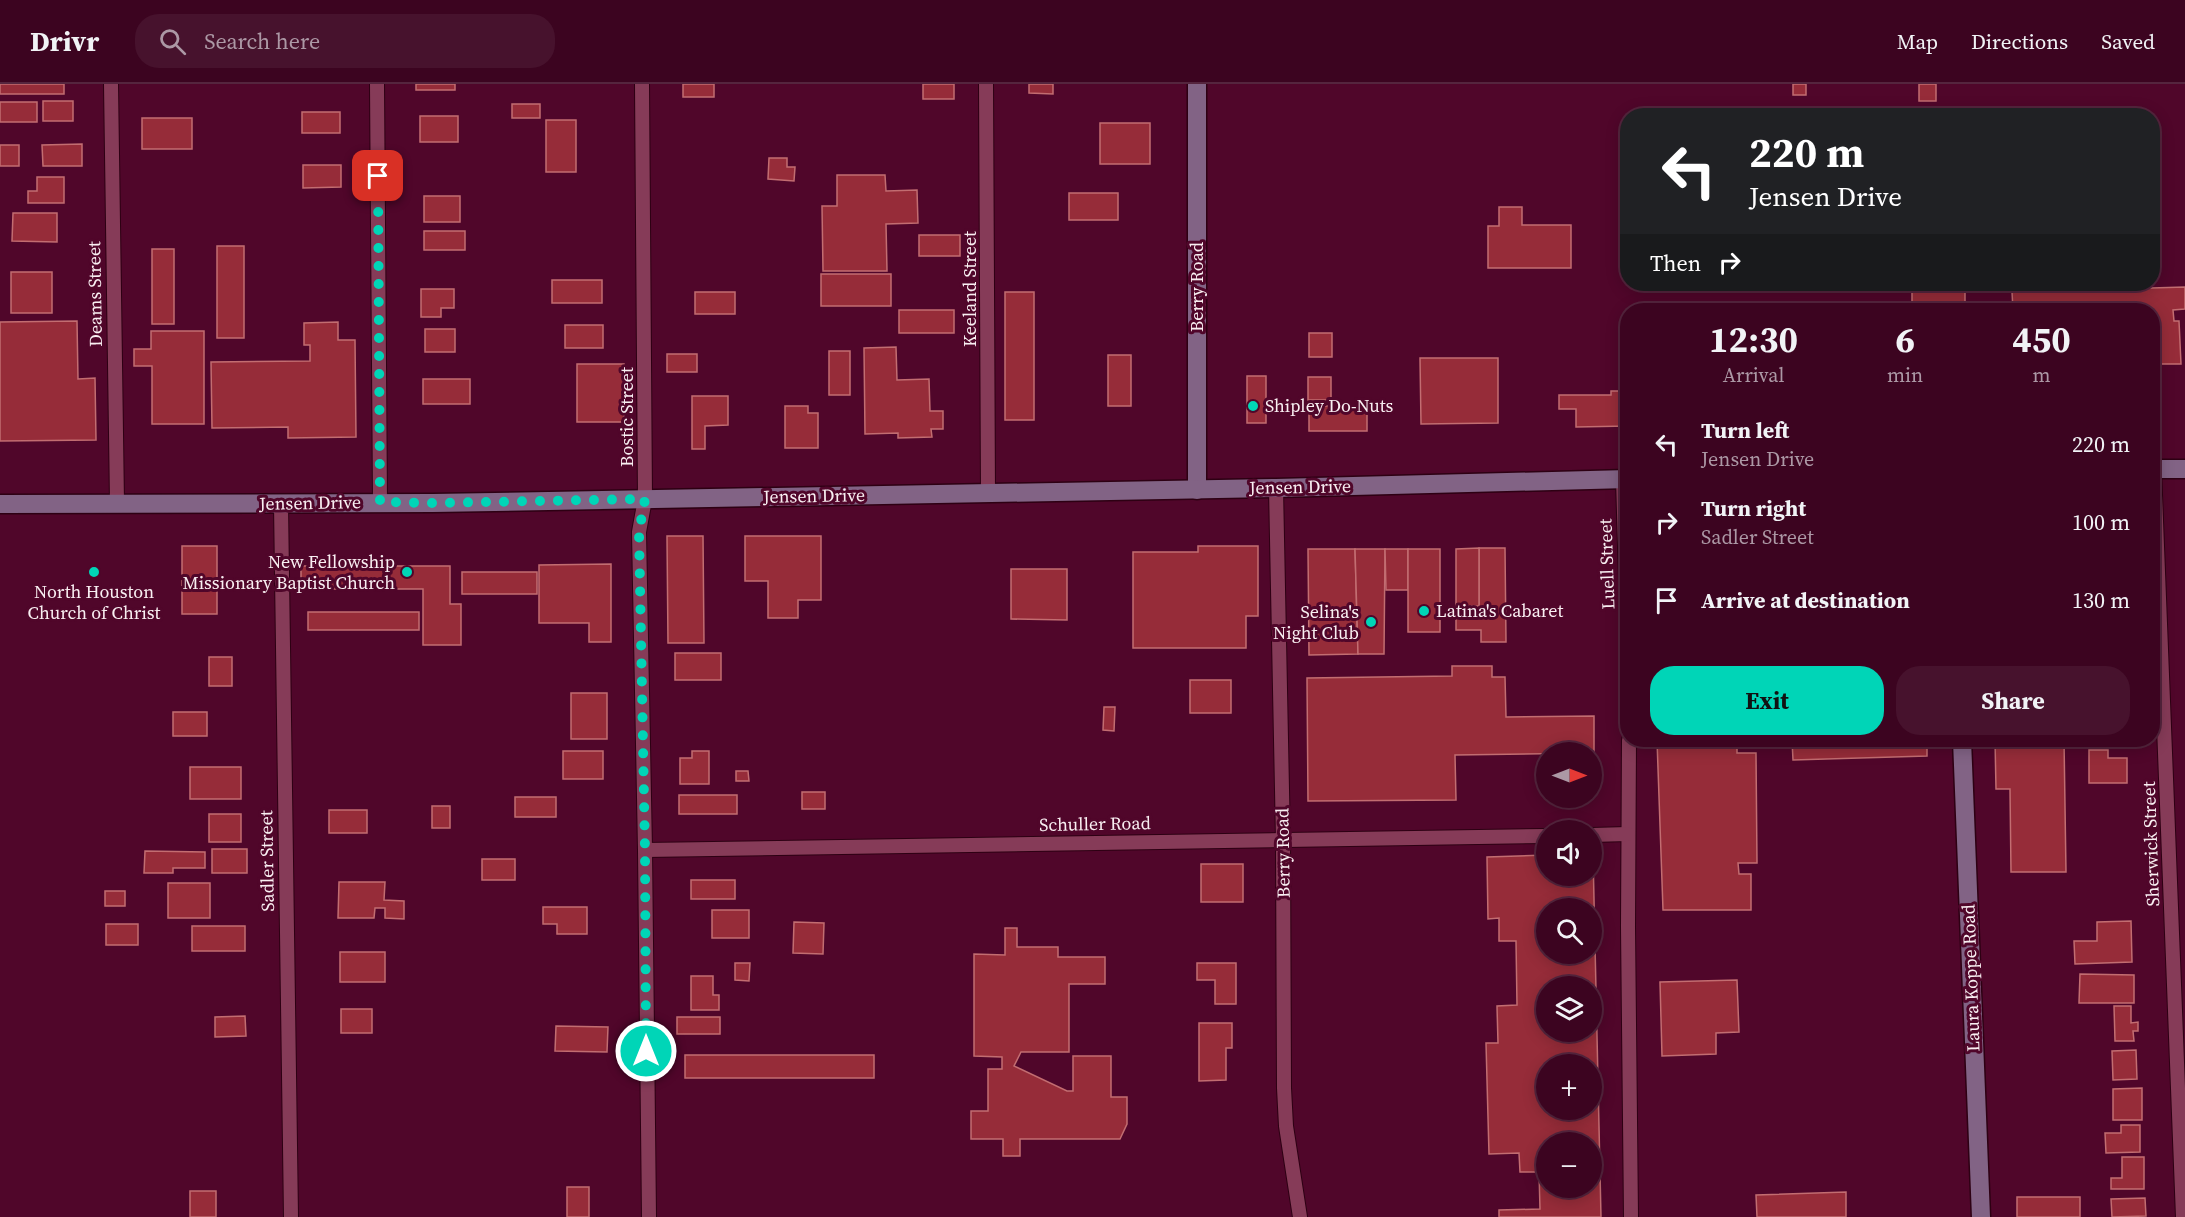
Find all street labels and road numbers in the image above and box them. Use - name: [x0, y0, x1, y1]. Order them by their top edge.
- street label: Keeland Street: [957, 231, 982, 347]
- street label: Deams Street: [81, 241, 108, 347]
- street label: Berry Road: [1184, 242, 1209, 332]
- street label: Bostic Street: [614, 367, 639, 467]
- street label: Jensen Drive: [1248, 473, 1351, 500]
- street label: Jensen Drive: [762, 482, 865, 509]
- street label: Jensen Drive: [258, 489, 361, 516]
- street label: Luell Street: [1592, 518, 1621, 610]
- street label: Sherwick Street: [2136, 781, 2165, 907]
- street label: Berry Road: [1269, 808, 1296, 898]
- street label: Sadler Street: [253, 810, 280, 912]
- street label: Schuller Road: [1039, 810, 1151, 837]
- street label: Laura Koppe Road: [1955, 904, 1986, 1052]

